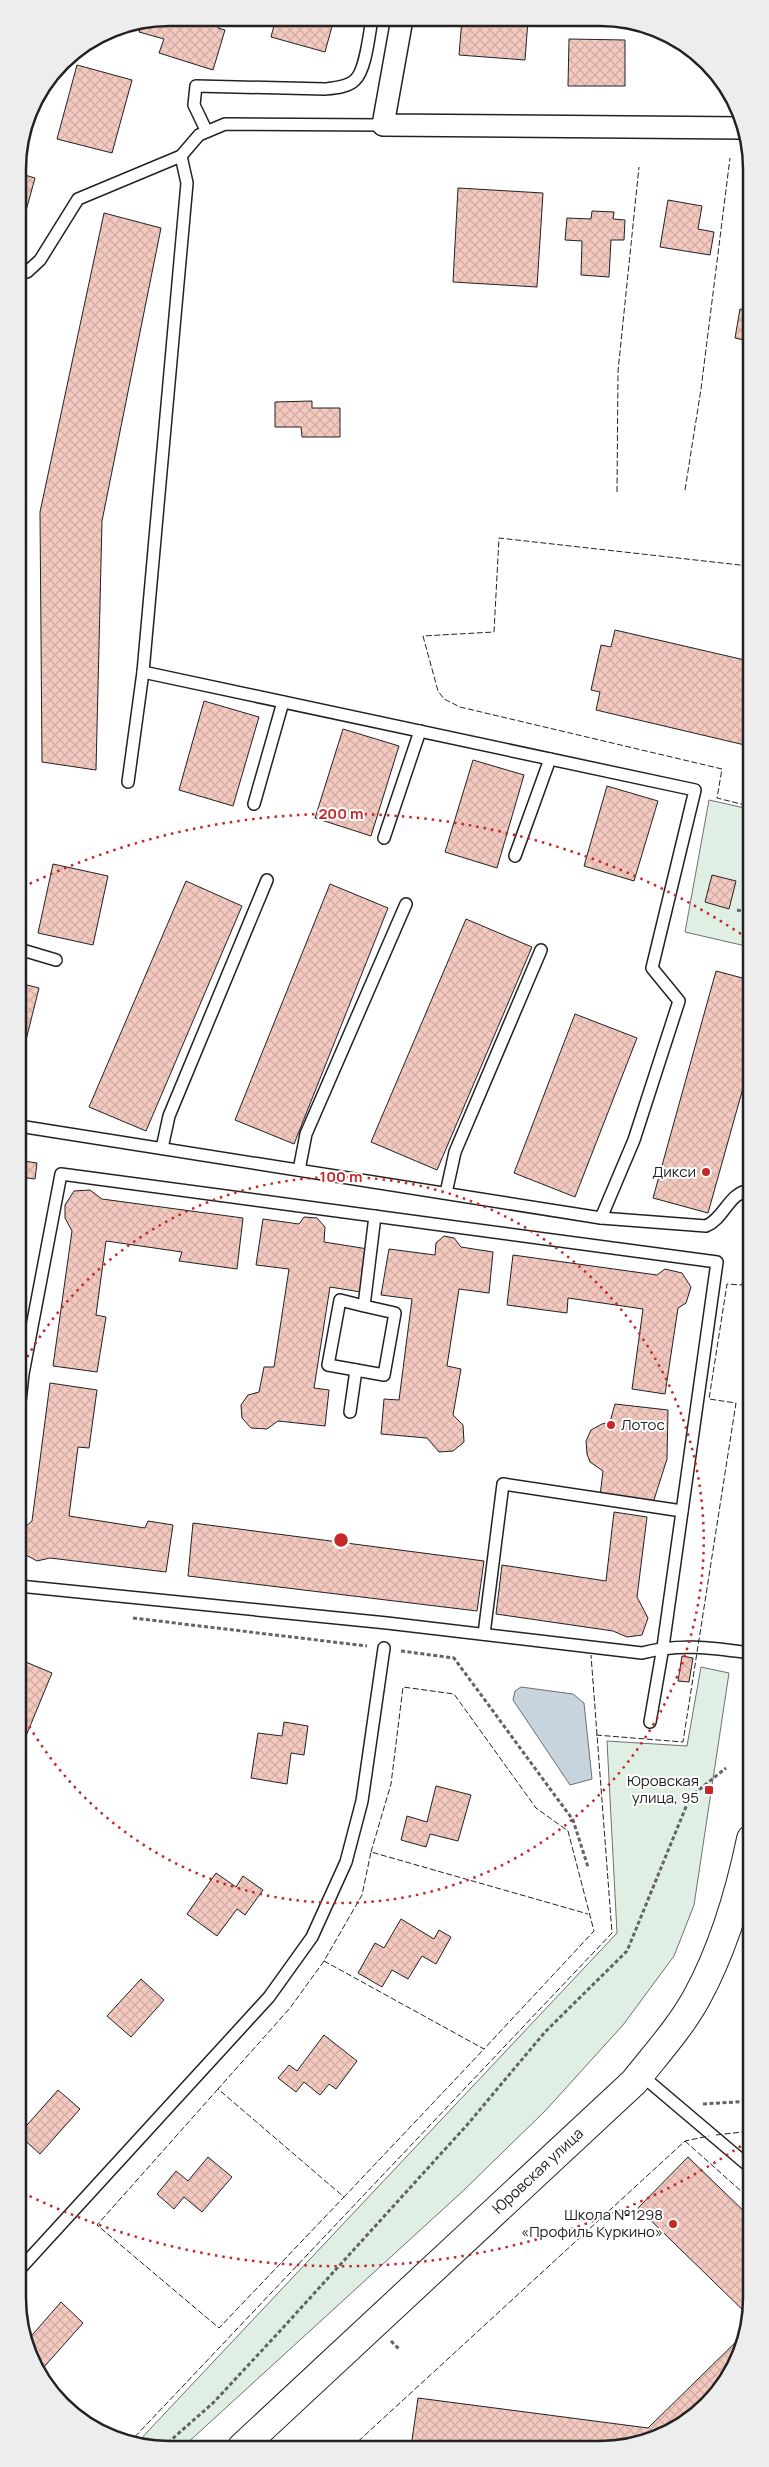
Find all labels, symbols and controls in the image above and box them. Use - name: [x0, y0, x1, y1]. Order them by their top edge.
- text: 200 m: [318, 803, 364, 824]
- place label: Дикси: [652, 1161, 696, 1182]
- text: 100 m: [320, 1166, 362, 1187]
- marker: Дикси: [700, 1166, 712, 1178]
- place label: Лотос: [621, 1414, 665, 1435]
- marker: Лотос: [605, 1419, 617, 1431]
- centre of rings: [332, 1531, 350, 1549]
- place label: Юровская улица, 95: [627, 1770, 699, 1808]
- marker: Юровская улица, 95: [703, 1784, 715, 1796]
- street label: Юровская улица: [488, 2123, 588, 2218]
- place label: Школа №1298 «Профиль Куркино»: [521, 2204, 663, 2242]
- marker: Школа №1298 «Профиль Куркино»: [667, 2218, 679, 2230]

